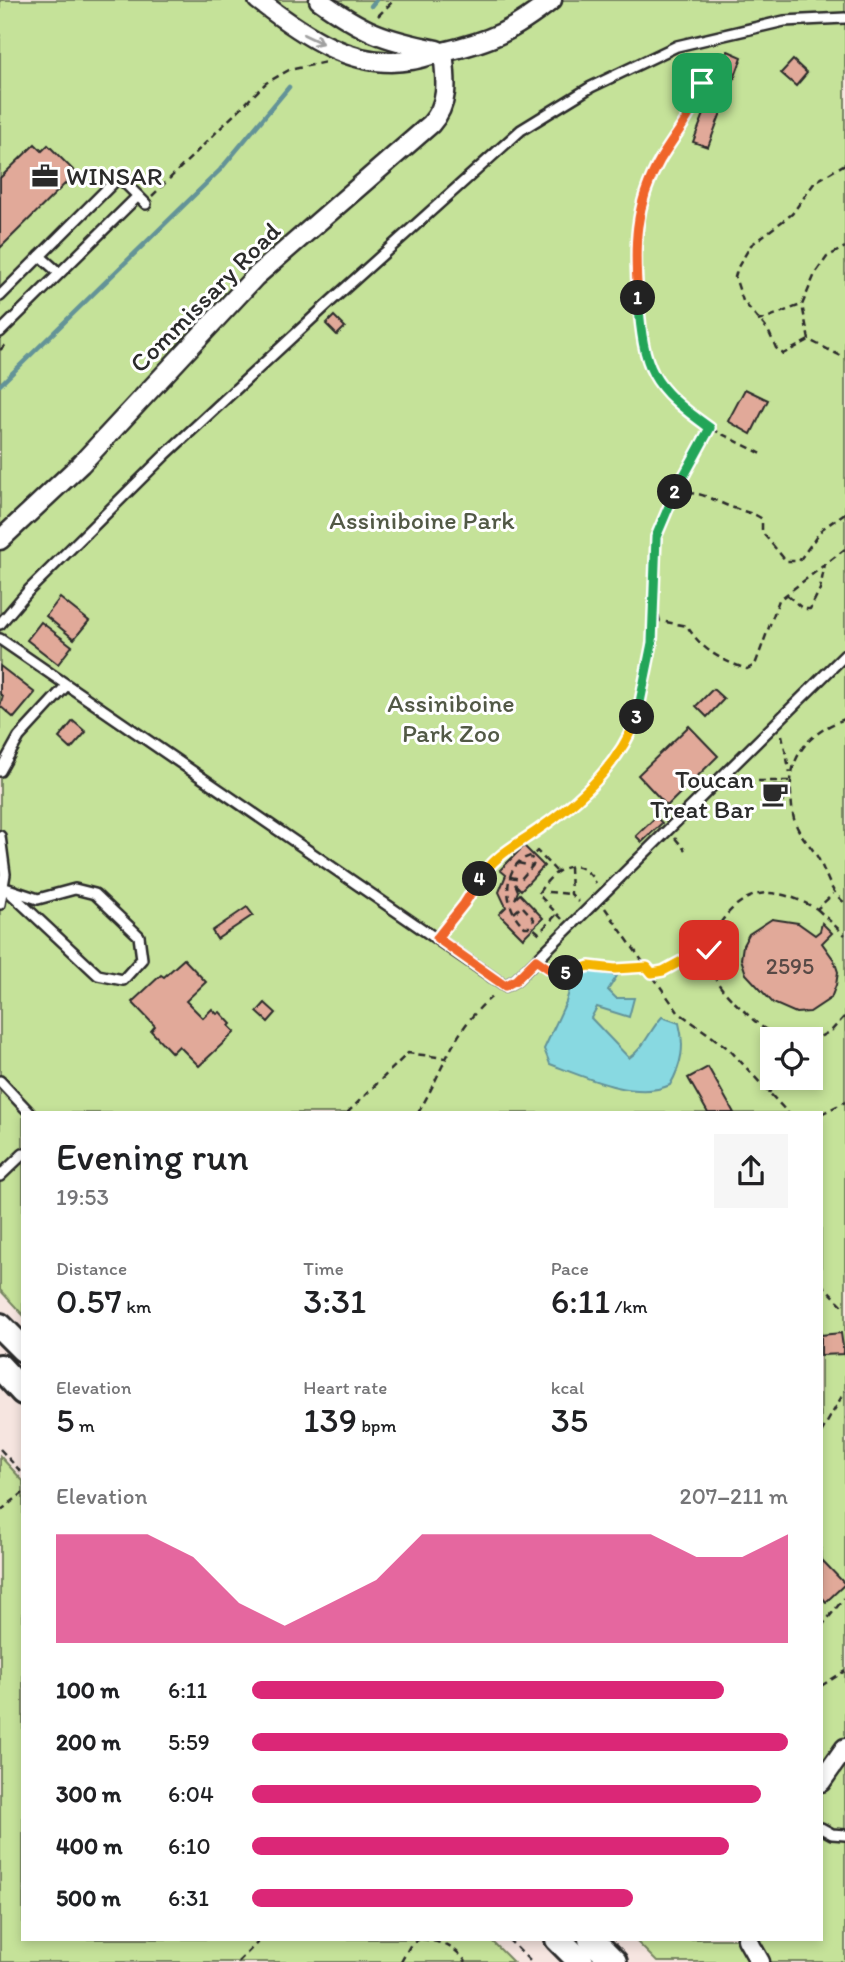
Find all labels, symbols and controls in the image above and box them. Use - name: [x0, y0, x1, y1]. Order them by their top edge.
- one-way arrow: [302, 32, 323, 46]
- pin: [672, 53, 732, 113]
- icon: arrive: [683, 64, 721, 102]
- place label: WINSAR: [66, 160, 162, 192]
- office icon: WINSAR: [30, 161, 60, 191]
- street label: Commissary Road: [123, 214, 288, 379]
- pin: 1: [620, 280, 656, 316]
- text: 1: [633, 286, 642, 309]
- pin: 2: [658, 475, 692, 510]
- text: 2: [670, 480, 680, 503]
- park label: Assiniboine Park: [329, 504, 515, 536]
- park label: Assiniboine Park Zoo: [387, 687, 515, 749]
- pin: 3: [620, 700, 654, 734]
- text: 3: [631, 705, 642, 728]
- place label: Toucan Treat Bar: [650, 763, 755, 825]
- cafe icon: Toucan Treat Bar: [760, 779, 790, 809]
- pin: 4: [462, 862, 498, 896]
- text: 4: [474, 867, 485, 890]
- pin: [679, 920, 739, 980]
- icon: check: [690, 931, 728, 969]
- house number: 2595: [766, 952, 814, 980]
- pin: 5: [548, 956, 584, 990]
- text: 5: [561, 961, 570, 984]
- map controls: [760, 1027, 823, 1090]
- button: locate: [760, 1027, 823, 1090]
- text: Evening run: [56, 1134, 249, 1180]
- button: share: [714, 1134, 788, 1208]
- text: 19:53: [56, 1183, 109, 1211]
- text: Distance: [56, 1257, 127, 1280]
- text: Time: [303, 1257, 344, 1280]
- text: Pace: [551, 1257, 589, 1280]
- text: 0.57: [56, 1280, 122, 1322]
- text: 3:31: [303, 1280, 366, 1322]
- text: 6:11: [551, 1280, 610, 1322]
- text: km: [122, 1295, 151, 1318]
- text: /km: [610, 1295, 648, 1318]
- text: Elevation: [56, 1376, 132, 1399]
- text: Heart rate: [303, 1376, 387, 1399]
- text: kcal: [551, 1376, 584, 1399]
- text: 5: [56, 1399, 74, 1441]
- text: 139: [303, 1399, 357, 1441]
- text: 35: [551, 1399, 588, 1441]
- text: m: [74, 1414, 95, 1437]
- text: bpm: [357, 1414, 396, 1437]
- text: Elevation: [56, 1482, 147, 1510]
- text: 207–211 m: [680, 1482, 788, 1510]
- text: 100 m: [56, 1676, 120, 1704]
- text: 6:11: [168, 1676, 207, 1704]
- text: 200 m: [56, 1728, 121, 1756]
- text: 5:59: [168, 1728, 210, 1756]
- text: 300 m: [56, 1780, 121, 1808]
- text: 6:04: [168, 1780, 214, 1808]
- text: 400 m: [56, 1832, 123, 1860]
- text: 6:10: [168, 1832, 211, 1860]
- text: 500 m: [56, 1884, 121, 1912]
- text: 6:31: [168, 1884, 209, 1912]

